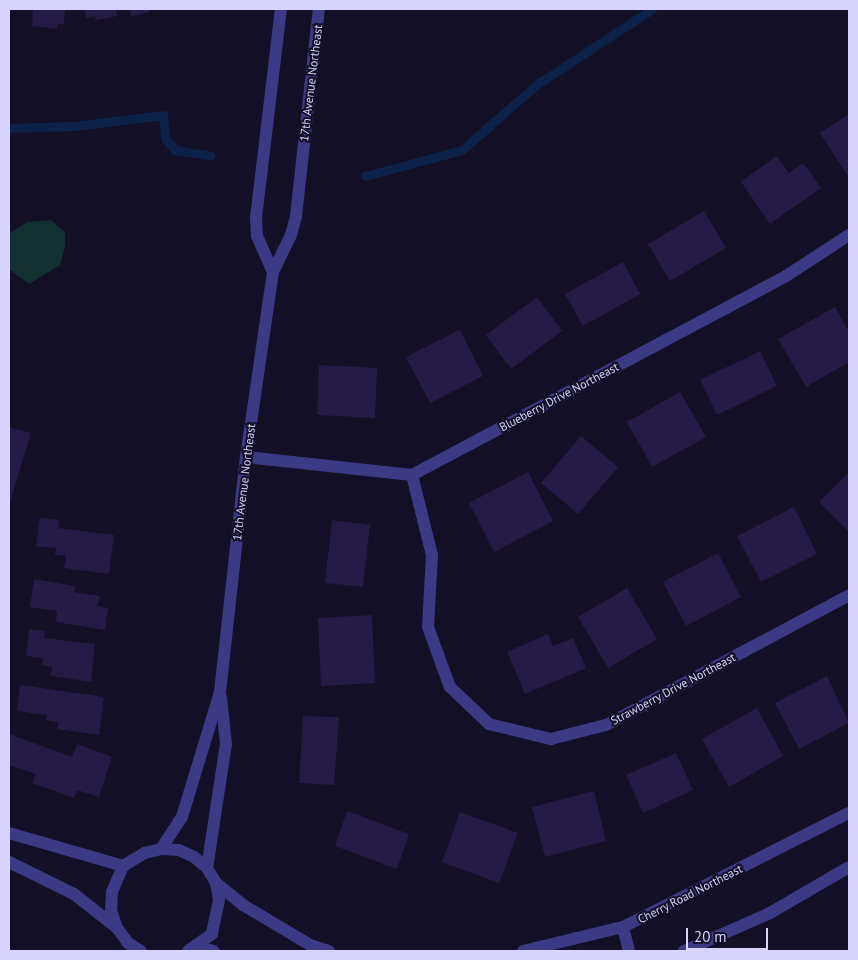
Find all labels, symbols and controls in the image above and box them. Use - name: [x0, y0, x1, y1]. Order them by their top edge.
- street label: 17th Avenue Northeast: [297, 24, 325, 142]
- street label: Blueberry Drive Northeast: [497, 359, 621, 435]
- street label: 17th Avenue Northeast: [230, 423, 258, 541]
- street label: Strawberry Drive Northeast: [608, 650, 738, 728]
- street label: Cherry Road Northeast: [635, 861, 745, 927]
- scale bar: [688, 918, 770, 950]
- text: 20 m: [694, 927, 727, 946]

